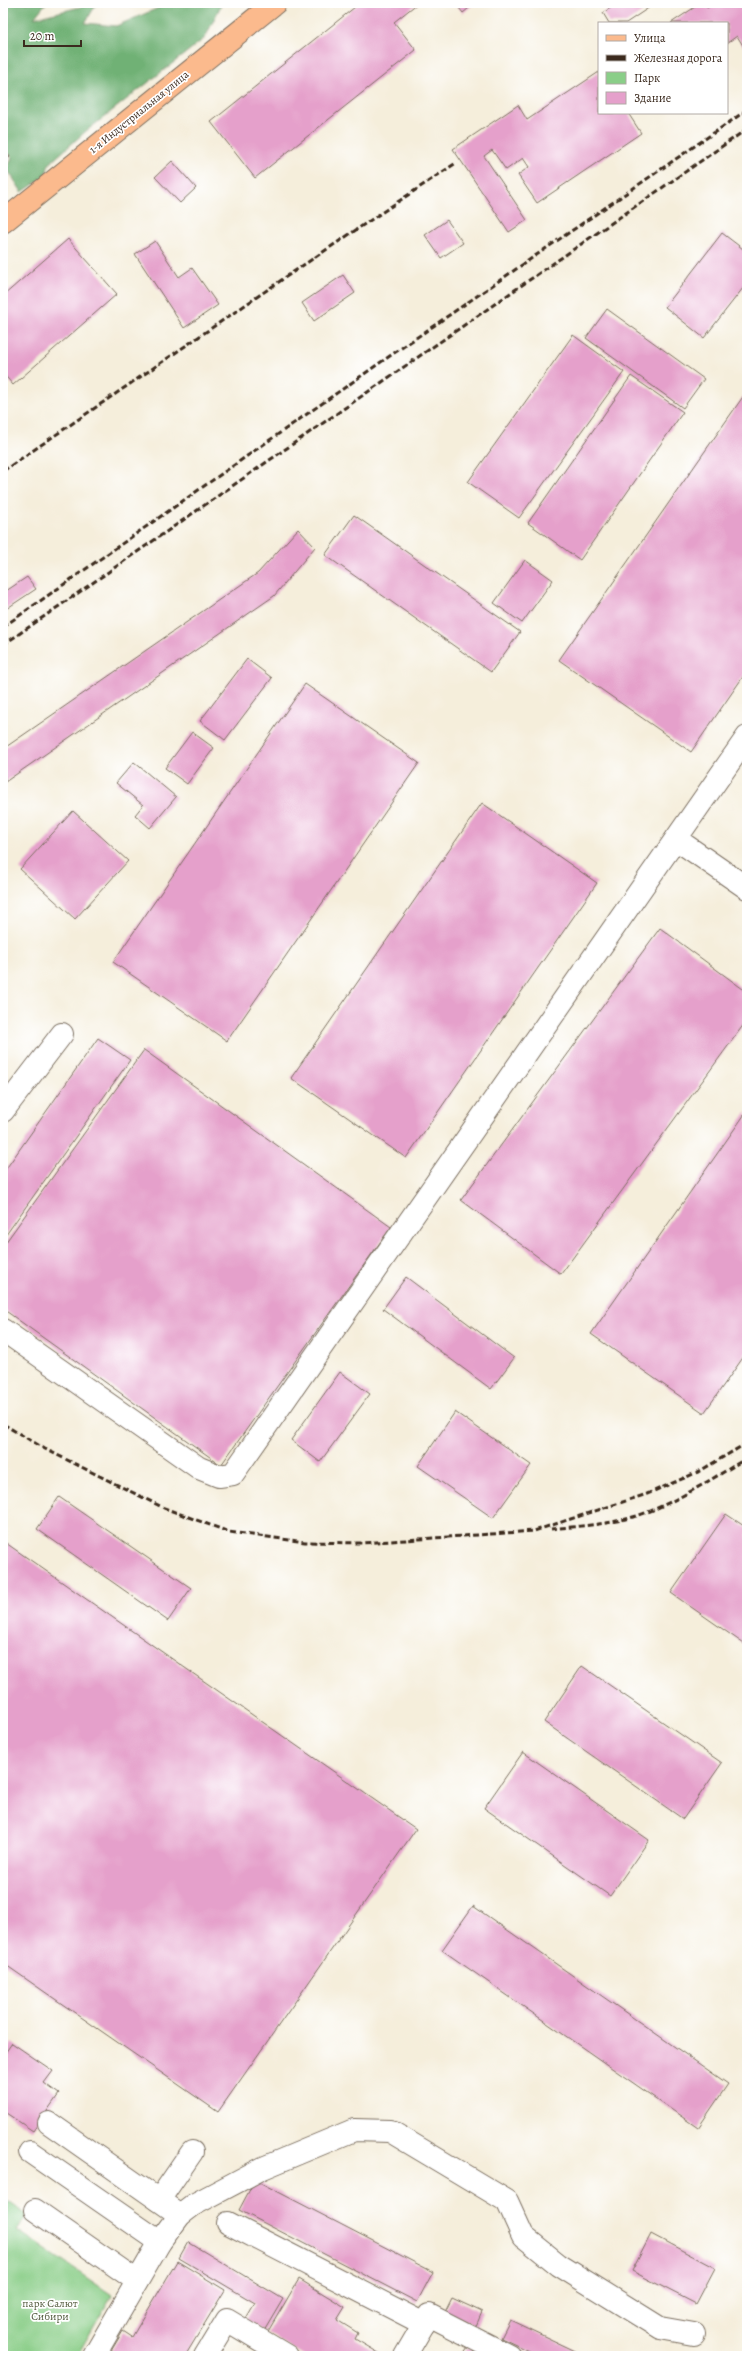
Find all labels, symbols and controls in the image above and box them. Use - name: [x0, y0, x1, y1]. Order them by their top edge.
- scale bar: [24, 22, 81, 48]
- legend: [598, 22, 728, 114]
- text: 20 m: [30, 28, 54, 44]
- text: Улица: [634, 30, 666, 46]
- text: Железная дорога: [634, 50, 723, 66]
- street label: 1-я Индустриальная улица: [86, 66, 193, 157]
- text: Парк: [634, 70, 660, 86]
- text: Здание: [634, 90, 671, 106]
- park label: парк Салют Сибири: [22, 2296, 78, 2324]

